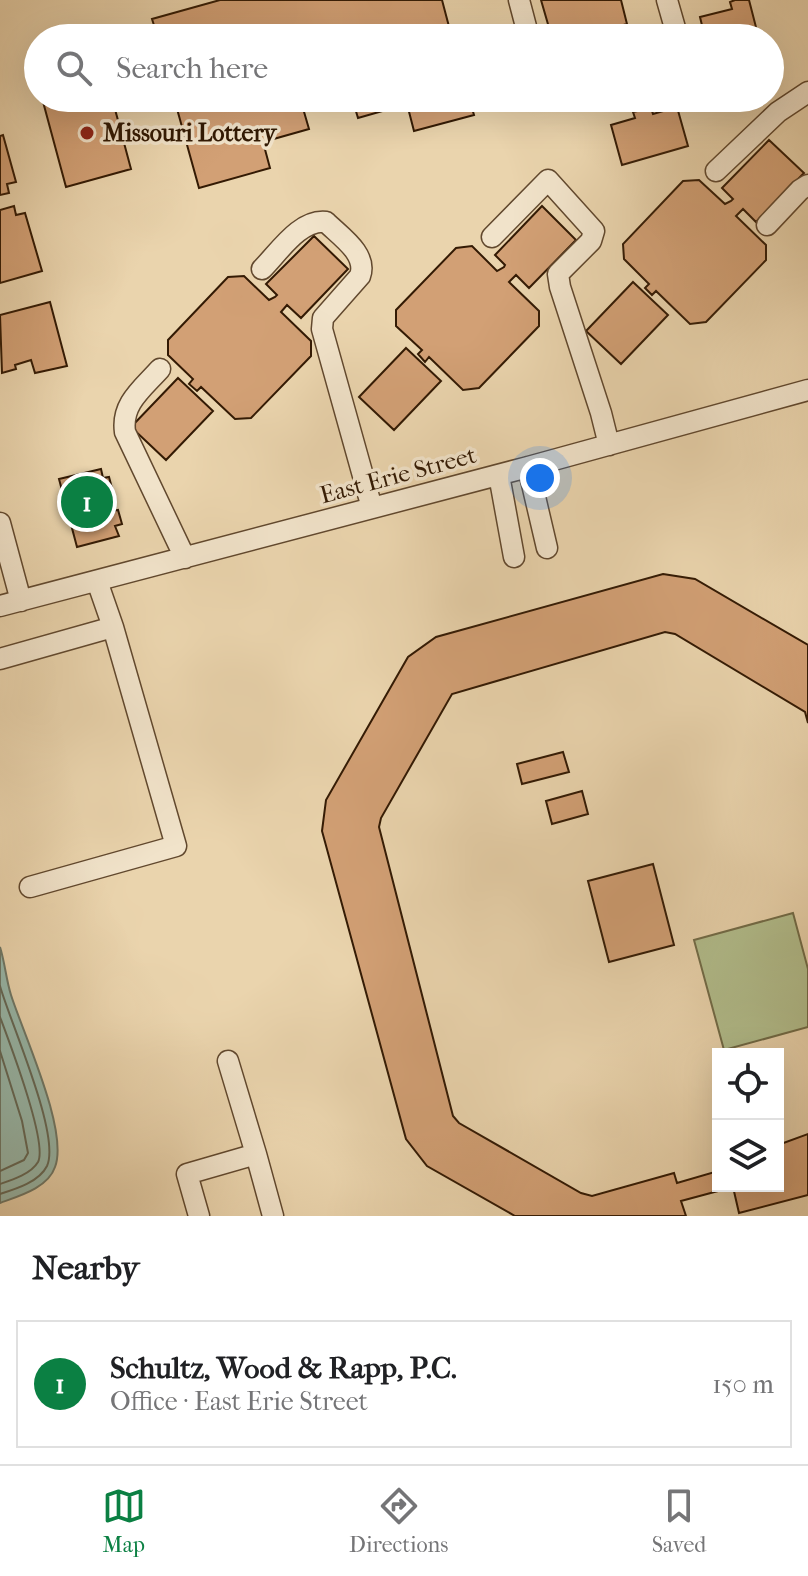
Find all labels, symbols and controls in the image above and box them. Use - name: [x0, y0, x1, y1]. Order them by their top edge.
- search box: [24, 24, 784, 112]
- icon: search: [52, 46, 96, 90]
- text: Search here: [116, 51, 268, 86]
- place label: Missouri Lottery: [103, 119, 278, 147]
- marker: Missouri Lottery: [78, 124, 96, 142]
- street label: East Erie Street: [317, 441, 480, 509]
- your location: [520, 458, 560, 498]
- pin: 1: [61, 472, 113, 532]
- map controls: [712, 1048, 784, 1192]
- button: locate: [712, 1048, 784, 1120]
- button: layers: [712, 1120, 784, 1192]
- text: Nearby: [32, 1248, 139, 1288]
- text: Schultz, Wood & Rapp, P.C.: [110, 1351, 457, 1386]
- text: 1: [55, 1369, 65, 1400]
- text: 150 m: [712, 1369, 774, 1400]
- text: Office · East Erie Street: [110, 1386, 368, 1417]
- tab: Map: [102, 1484, 146, 1558]
- tab: Directions: [349, 1484, 448, 1558]
- tab: Saved: [652, 1484, 706, 1558]

